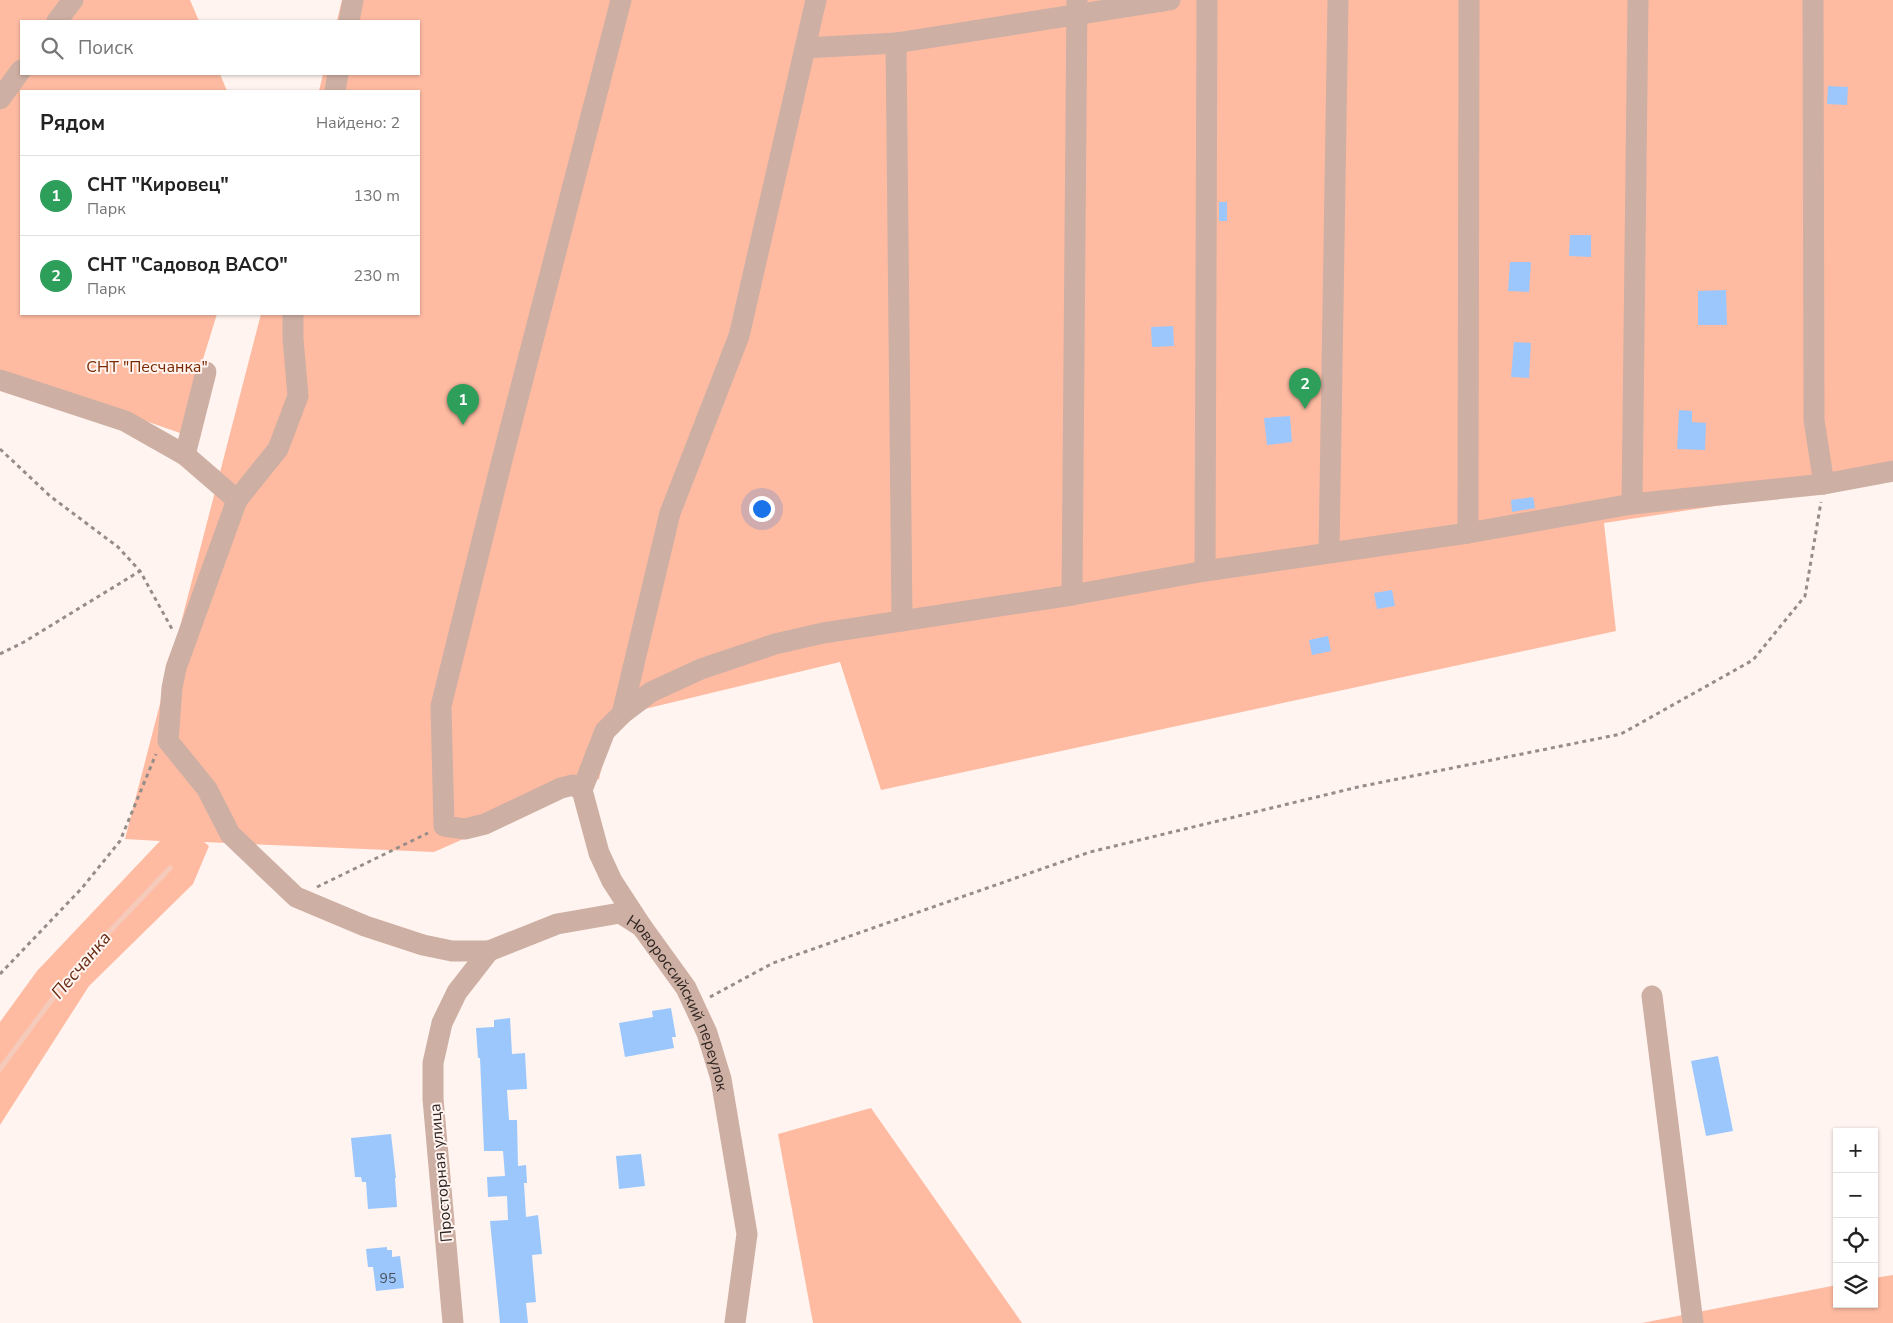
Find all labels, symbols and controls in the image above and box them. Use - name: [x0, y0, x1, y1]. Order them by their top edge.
- search box: [20, 20, 420, 75]
- icon: search: [38, 34, 66, 62]
- text: Поиск: [78, 35, 133, 61]
- text: Рядом: [40, 109, 105, 137]
- text: Найдено: 2: [316, 112, 400, 134]
- text: СНТ "Кировец": [87, 172, 229, 198]
- text: 1: [51, 185, 61, 207]
- text: 130 m: [353, 185, 400, 207]
- text: Парк: [87, 198, 126, 220]
- text: СНТ "Садовод ВАСО": [87, 252, 288, 278]
- text: 2: [51, 265, 61, 287]
- text: 230 m: [353, 265, 400, 287]
- text: Парк: [87, 278, 126, 300]
- park label: СНТ "Песчанка": [86, 356, 208, 378]
- pin: 2: [1289, 368, 1321, 409]
- pin: 1: [447, 384, 479, 425]
- your location: [749, 496, 775, 522]
- street label: Новороссийский переулок: [622, 910, 733, 1093]
- water label: Песчанка: [46, 926, 116, 1004]
- street label: Просторная улица: [424, 1103, 458, 1243]
- map controls: [1833, 1128, 1878, 1308]
- button: +: [1833, 1128, 1878, 1173]
- button: −: [1833, 1173, 1878, 1218]
- button: locate: [1833, 1218, 1878, 1263]
- button: layers: [1833, 1263, 1878, 1308]
- house number: 95: [380, 1269, 396, 1288]

